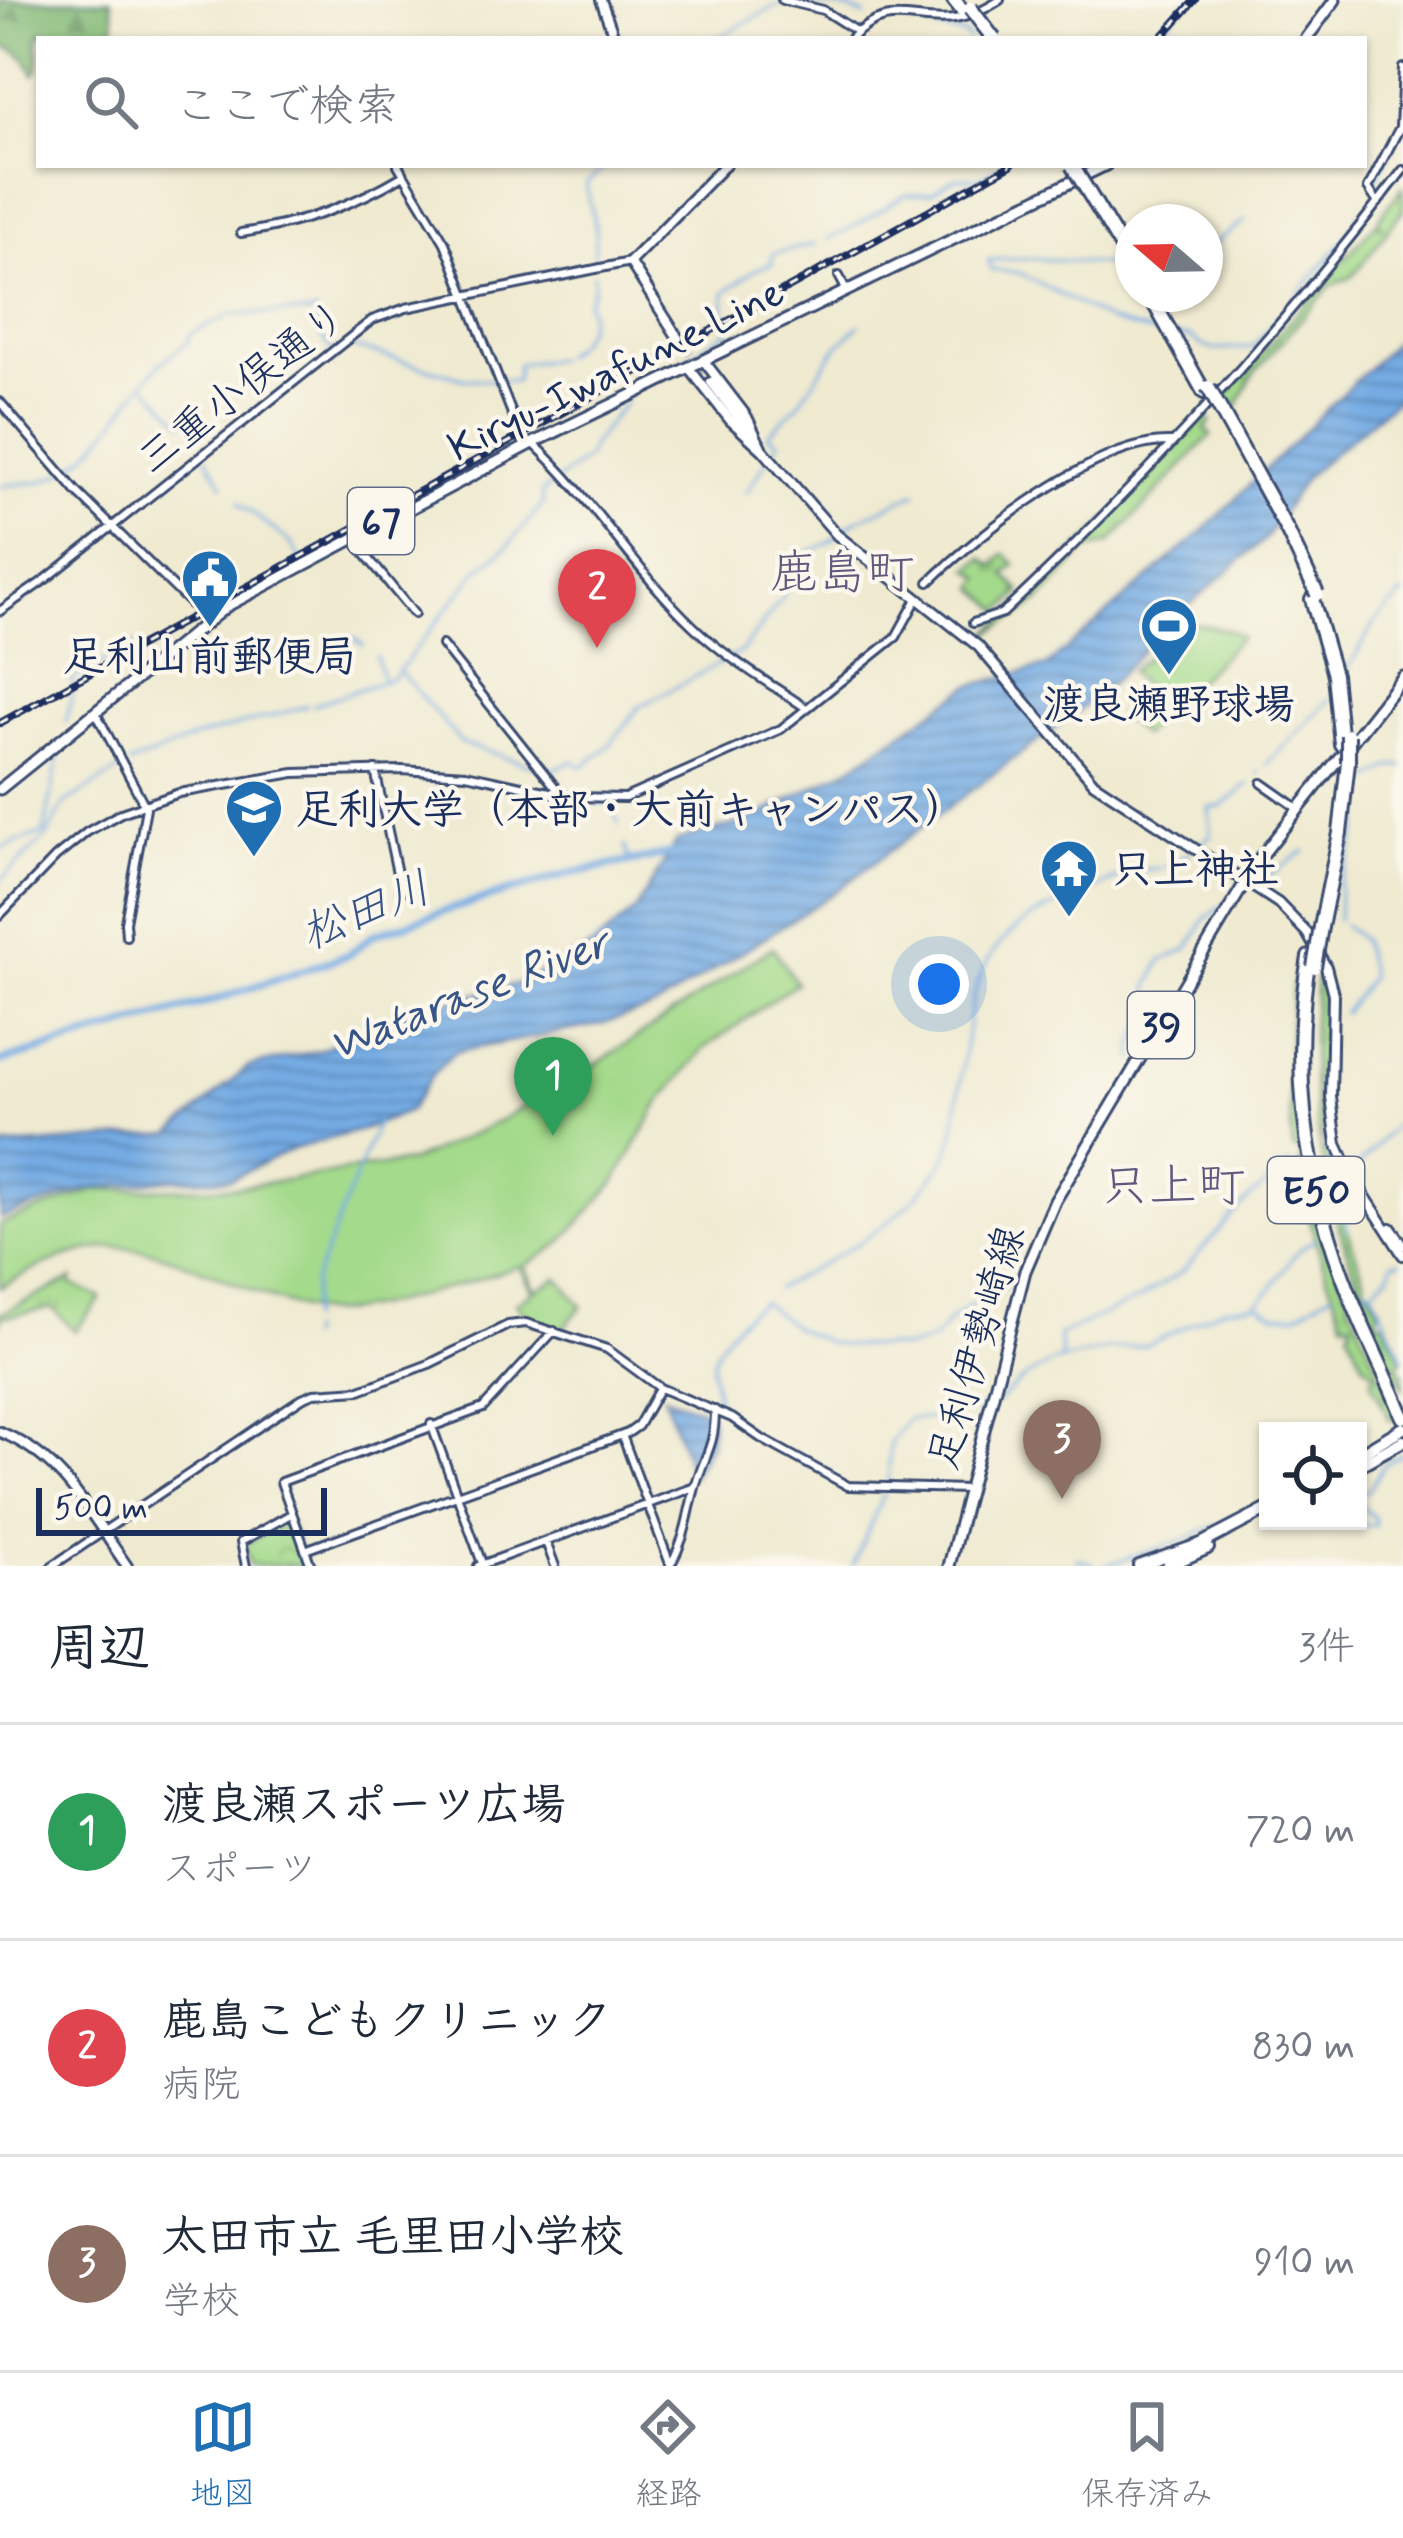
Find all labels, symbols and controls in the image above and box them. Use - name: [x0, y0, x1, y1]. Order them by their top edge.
- search box: [36, 36, 1367, 168]
- icon: search: [78, 69, 144, 135]
- text: ここで検索: [174, 78, 399, 137]
- north arrow: [1115, 204, 1223, 312]
- street label: Kiryu-Iwafune Line: [439, 266, 794, 476]
- street label: 三重小俣通り: [127, 290, 359, 488]
- road number: 67: [348, 488, 414, 554]
- district label: 鹿島町: [770, 543, 914, 606]
- public building icon: 足利山前郵便局: [179, 547, 241, 629]
- pin: 2: [558, 549, 636, 648]
- sports icon: 渡良瀬野球場: [1138, 595, 1200, 677]
- place label: 足利山前郵便局: [63, 631, 357, 686]
- place label: 渡良瀬野球場: [1043, 679, 1295, 734]
- school or university icon: 足利大学（本部・大前キャンパス）: [223, 777, 285, 859]
- place label: 足利大学（本部・大前キャンパス）: [296, 784, 966, 839]
- temple icon: 只上神社: [1038, 837, 1100, 919]
- place label: 只上神社: [1111, 844, 1279, 899]
- water label: 松田川: [293, 860, 440, 965]
- water label: Watarase River: [321, 913, 622, 1076]
- your location: [909, 954, 969, 1014]
- road number: 39: [1128, 992, 1194, 1058]
- pin: 1: [514, 1037, 592, 1136]
- district label: 只上町: [1101, 1156, 1245, 1219]
- road number: E50: [1268, 1157, 1364, 1223]
- street label: 足利伊勢崎線: [917, 1219, 1040, 1477]
- pin: 3: [1023, 1400, 1101, 1499]
- map controls: [1259, 1422, 1367, 1530]
- button: locate: [1259, 1422, 1367, 1530]
- scale bar: [36, 1482, 327, 1535]
- text: 500 m: [54, 1487, 148, 1531]
- text: 周辺: [48, 1617, 150, 1683]
- text: 3件: [1298, 1623, 1355, 1674]
- text: 渡良瀬スポーツ広場: [162, 1777, 566, 1836]
- text: 1: [78, 1806, 96, 1857]
- text: 720 m: [1246, 1806, 1355, 1857]
- text: スポーツ: [162, 1845, 317, 1896]
- text: 鹿島こどもクリニック: [162, 1993, 612, 2052]
- text: 2: [77, 2022, 97, 2073]
- text: 830 m: [1251, 2022, 1355, 2073]
- text: 病院: [162, 2061, 240, 2112]
- text: 太田市立 毛里田小学校: [162, 2209, 624, 2268]
- text: 3: [78, 2238, 96, 2289]
- text: 910 m: [1254, 2238, 1355, 2289]
- text: 学校: [162, 2277, 240, 2328]
- tab: 地図: [190, 2394, 256, 2517]
- tab: 経路: [635, 2394, 701, 2517]
- tab: 保存済み: [1081, 2394, 1213, 2517]

